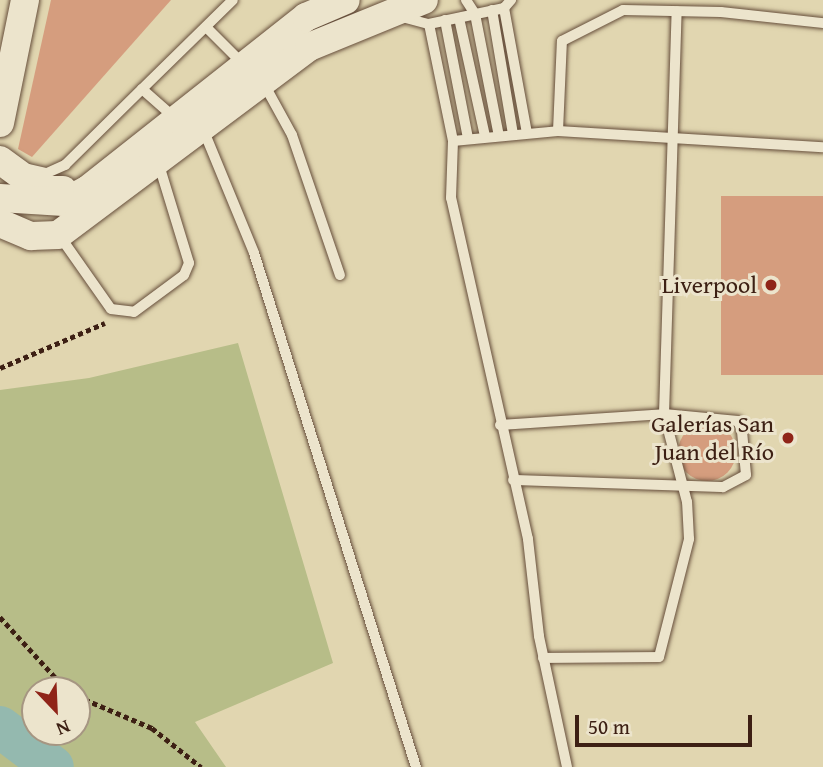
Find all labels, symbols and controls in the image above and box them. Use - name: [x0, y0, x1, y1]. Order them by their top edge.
- place label: Liverpool: [662, 271, 757, 299]
- marker: Liverpool: [763, 277, 779, 293]
- place label: Galerías San Juan del Río: [651, 410, 774, 466]
- marker: Galerías San Juan del Río: [780, 430, 796, 446]
- north arrow: [21, 676, 91, 746]
- scale bar: [578, 700, 755, 744]
- text: 50 m: [588, 711, 630, 742]
- text: N: [52, 713, 75, 744]

